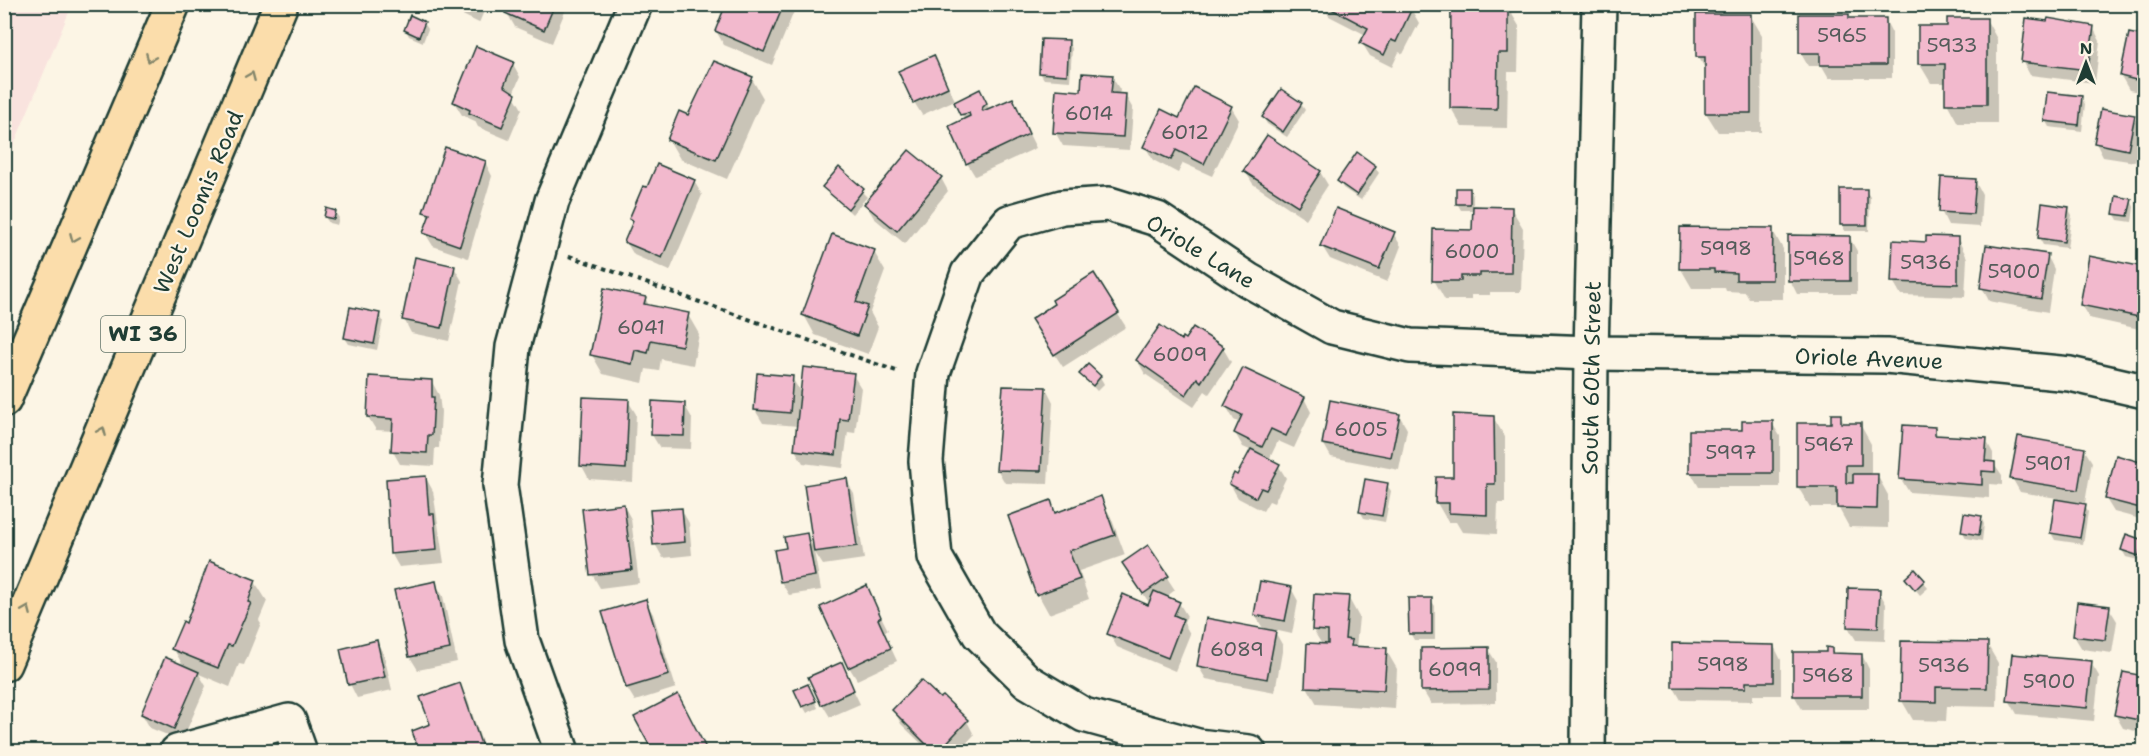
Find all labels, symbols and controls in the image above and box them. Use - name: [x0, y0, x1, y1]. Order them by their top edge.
- house number: 5965: [1817, 22, 1867, 48]
- house number: 5933: [1926, 32, 1978, 58]
- north arrow: [2056, 33, 2116, 93]
- text: N: [2080, 38, 2092, 59]
- one-way arrow: [145, 52, 157, 63]
- one-way arrow: [244, 72, 256, 83]
- house number: 6014: [1065, 100, 1113, 126]
- street label: West Loomis Road: [147, 106, 250, 298]
- house number: 6012: [1161, 119, 1209, 145]
- street label: Oriole Lane: [1141, 208, 1261, 295]
- one-way arrow: [69, 231, 81, 242]
- house number: 5998: [1700, 235, 1752, 261]
- house number: 6000: [1444, 238, 1500, 264]
- house number: 5968: [1793, 245, 1845, 271]
- house number: 5936: [1900, 249, 1952, 275]
- house number: 5900: [1988, 258, 2040, 284]
- street label: South 60th Street: [1575, 281, 1608, 475]
- house number: 6041: [617, 314, 665, 340]
- road number: WI 36: [101, 316, 185, 352]
- house number: 6009: [1153, 341, 1207, 367]
- street label: Oriole Avenue: [1794, 341, 1944, 376]
- house number: 6005: [1334, 416, 1388, 442]
- one-way arrow: [95, 426, 107, 437]
- house number: 5967: [1804, 431, 1854, 457]
- house number: 5997: [1705, 439, 1757, 465]
- house number: 5901: [2025, 450, 2071, 476]
- one-way arrow: [20, 606, 32, 617]
- house number: 6089: [1210, 636, 1264, 662]
- house number: 5998: [1697, 651, 1749, 677]
- house number: 5936: [1918, 652, 1970, 678]
- house number: 6099: [1428, 656, 1482, 682]
- house number: 5968: [1802, 662, 1854, 688]
- house number: 5900: [2023, 668, 2075, 694]

